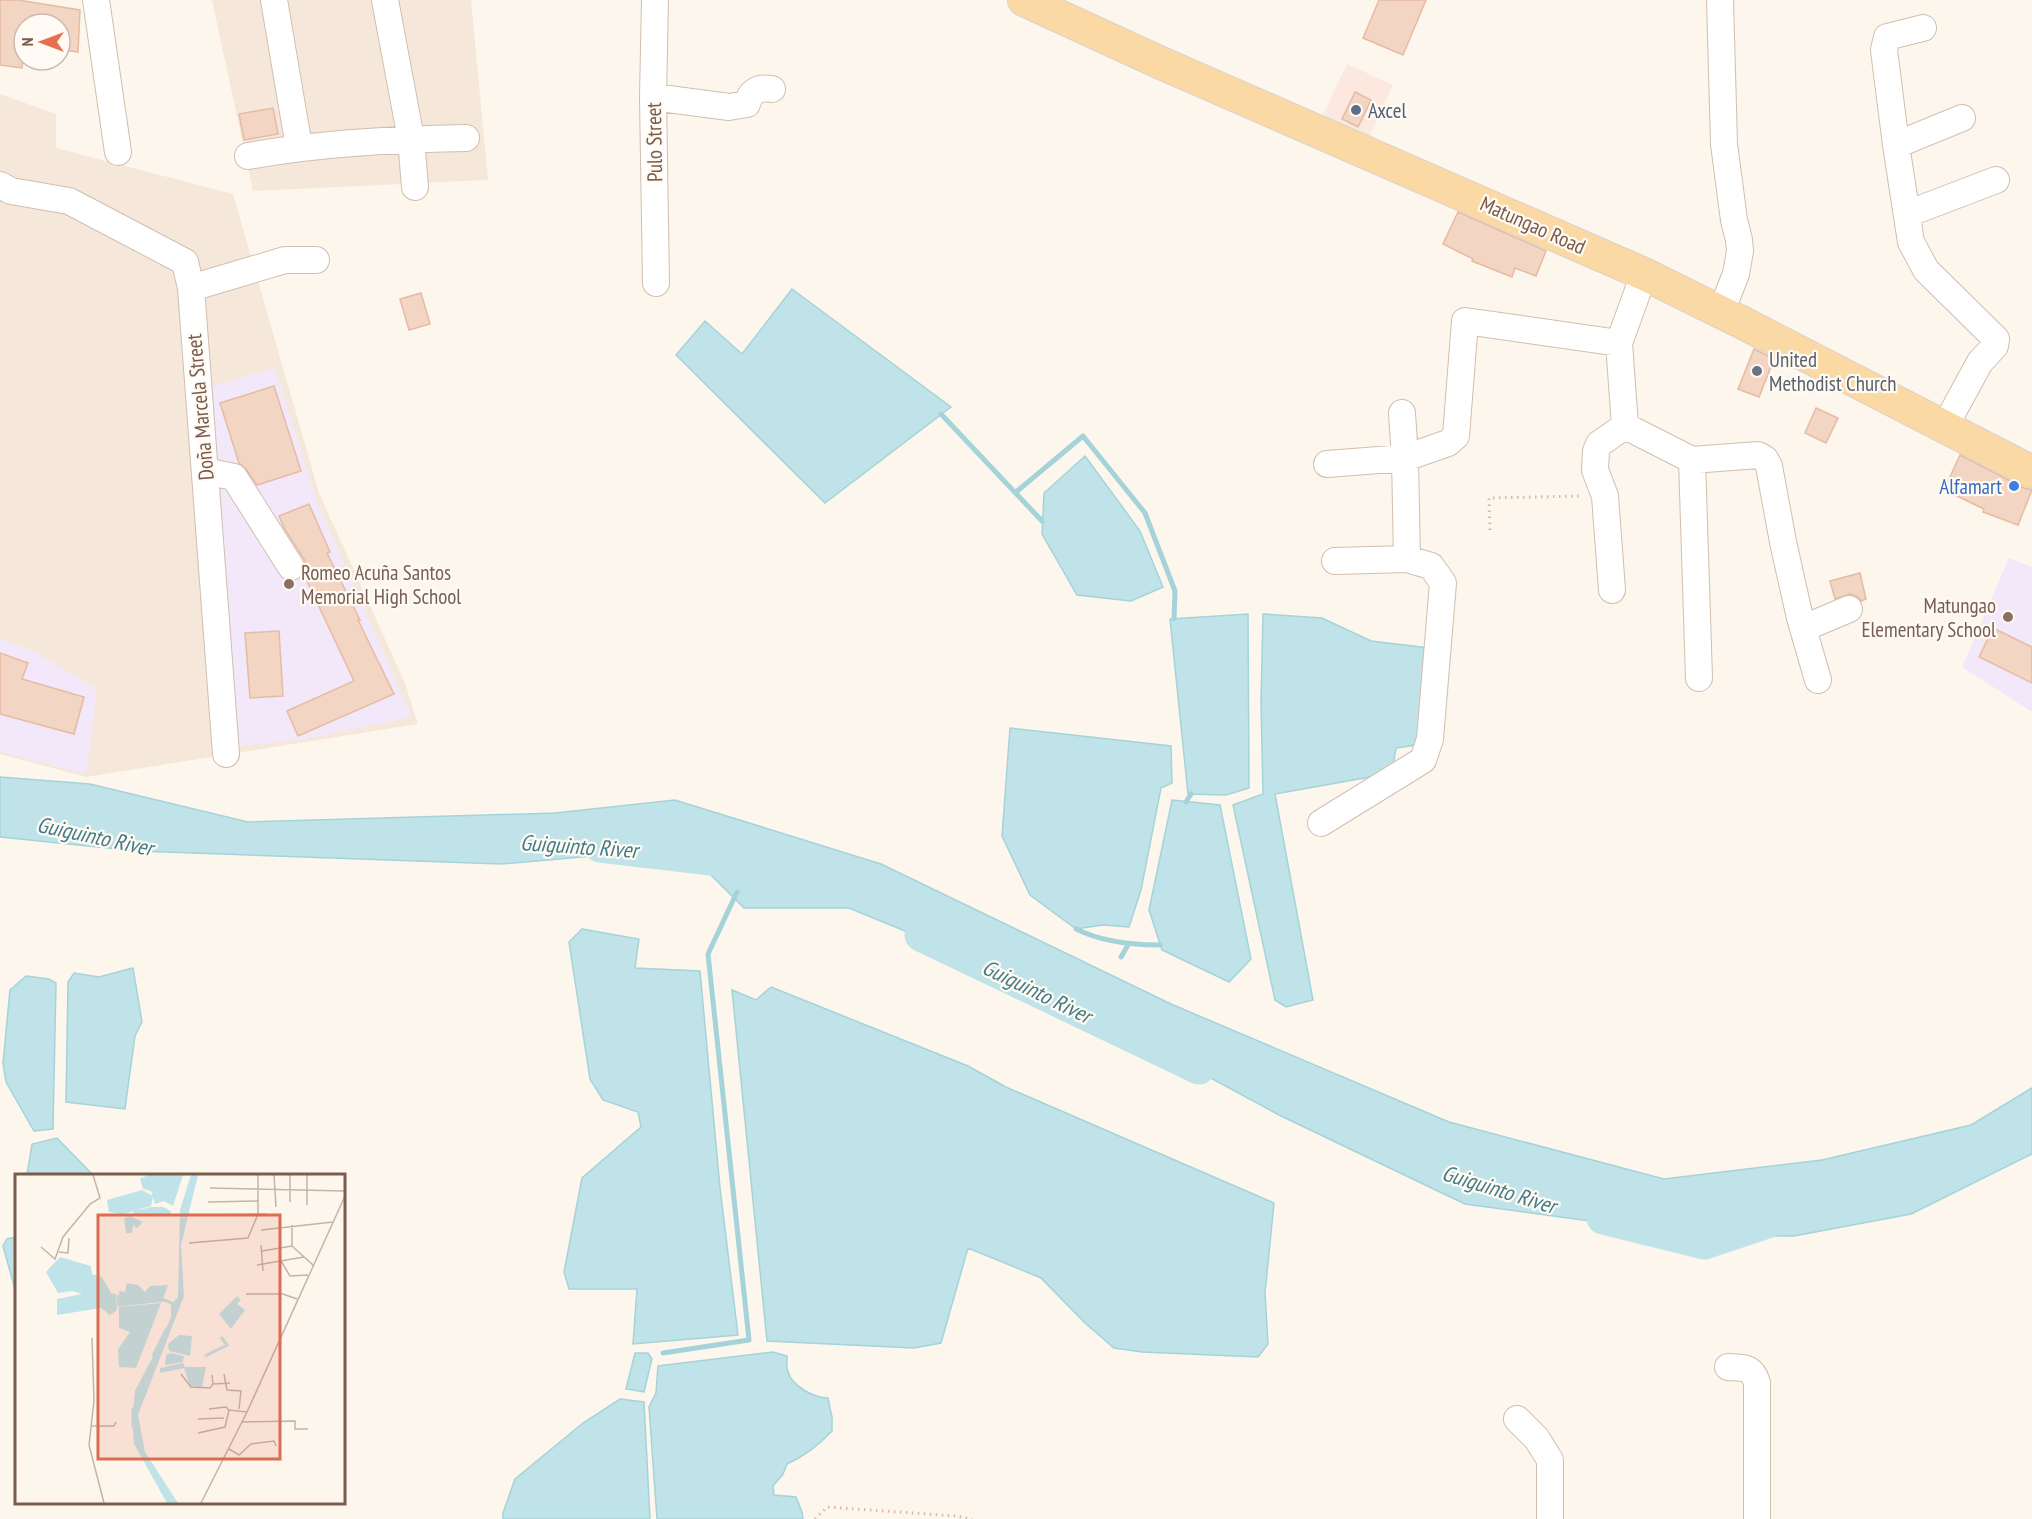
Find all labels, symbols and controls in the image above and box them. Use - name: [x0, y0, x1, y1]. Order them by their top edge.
- north arrow: [12, 12, 72, 72]
- text: N: [17, 38, 37, 46]
- place label: Axcel: [1368, 97, 1406, 124]
- street label: Pulo Street: [640, 102, 668, 182]
- marker: Axcel: [1349, 103, 1363, 117]
- street label: Matungao Road: [1476, 190, 1590, 260]
- street label: Doña Marcela Street: [180, 333, 220, 481]
- place label: United Methodist Church: [1769, 346, 1897, 397]
- marker: United Methodist Church: [1750, 364, 1764, 378]
- place label: Alfamart: [1939, 473, 2002, 500]
- marker: Alfamart: [2007, 479, 2021, 493]
- place label: Romeo Acuña Santos Memorial High School: [301, 559, 461, 610]
- marker: Romeo Acuña Santos Memorial High School: [282, 577, 296, 591]
- place label: Matungao Elementary School: [1861, 592, 1996, 643]
- marker: Matungao Elementary School: [2001, 610, 2015, 624]
- water label: Guiguinto River: [35, 810, 158, 863]
- water label: Guiguinto River: [519, 828, 642, 864]
- water label: Guiguinto River: [978, 953, 1099, 1031]
- water label: Guiguinto River: [1439, 1158, 1562, 1220]
- inset map: [15, 1174, 345, 1504]

